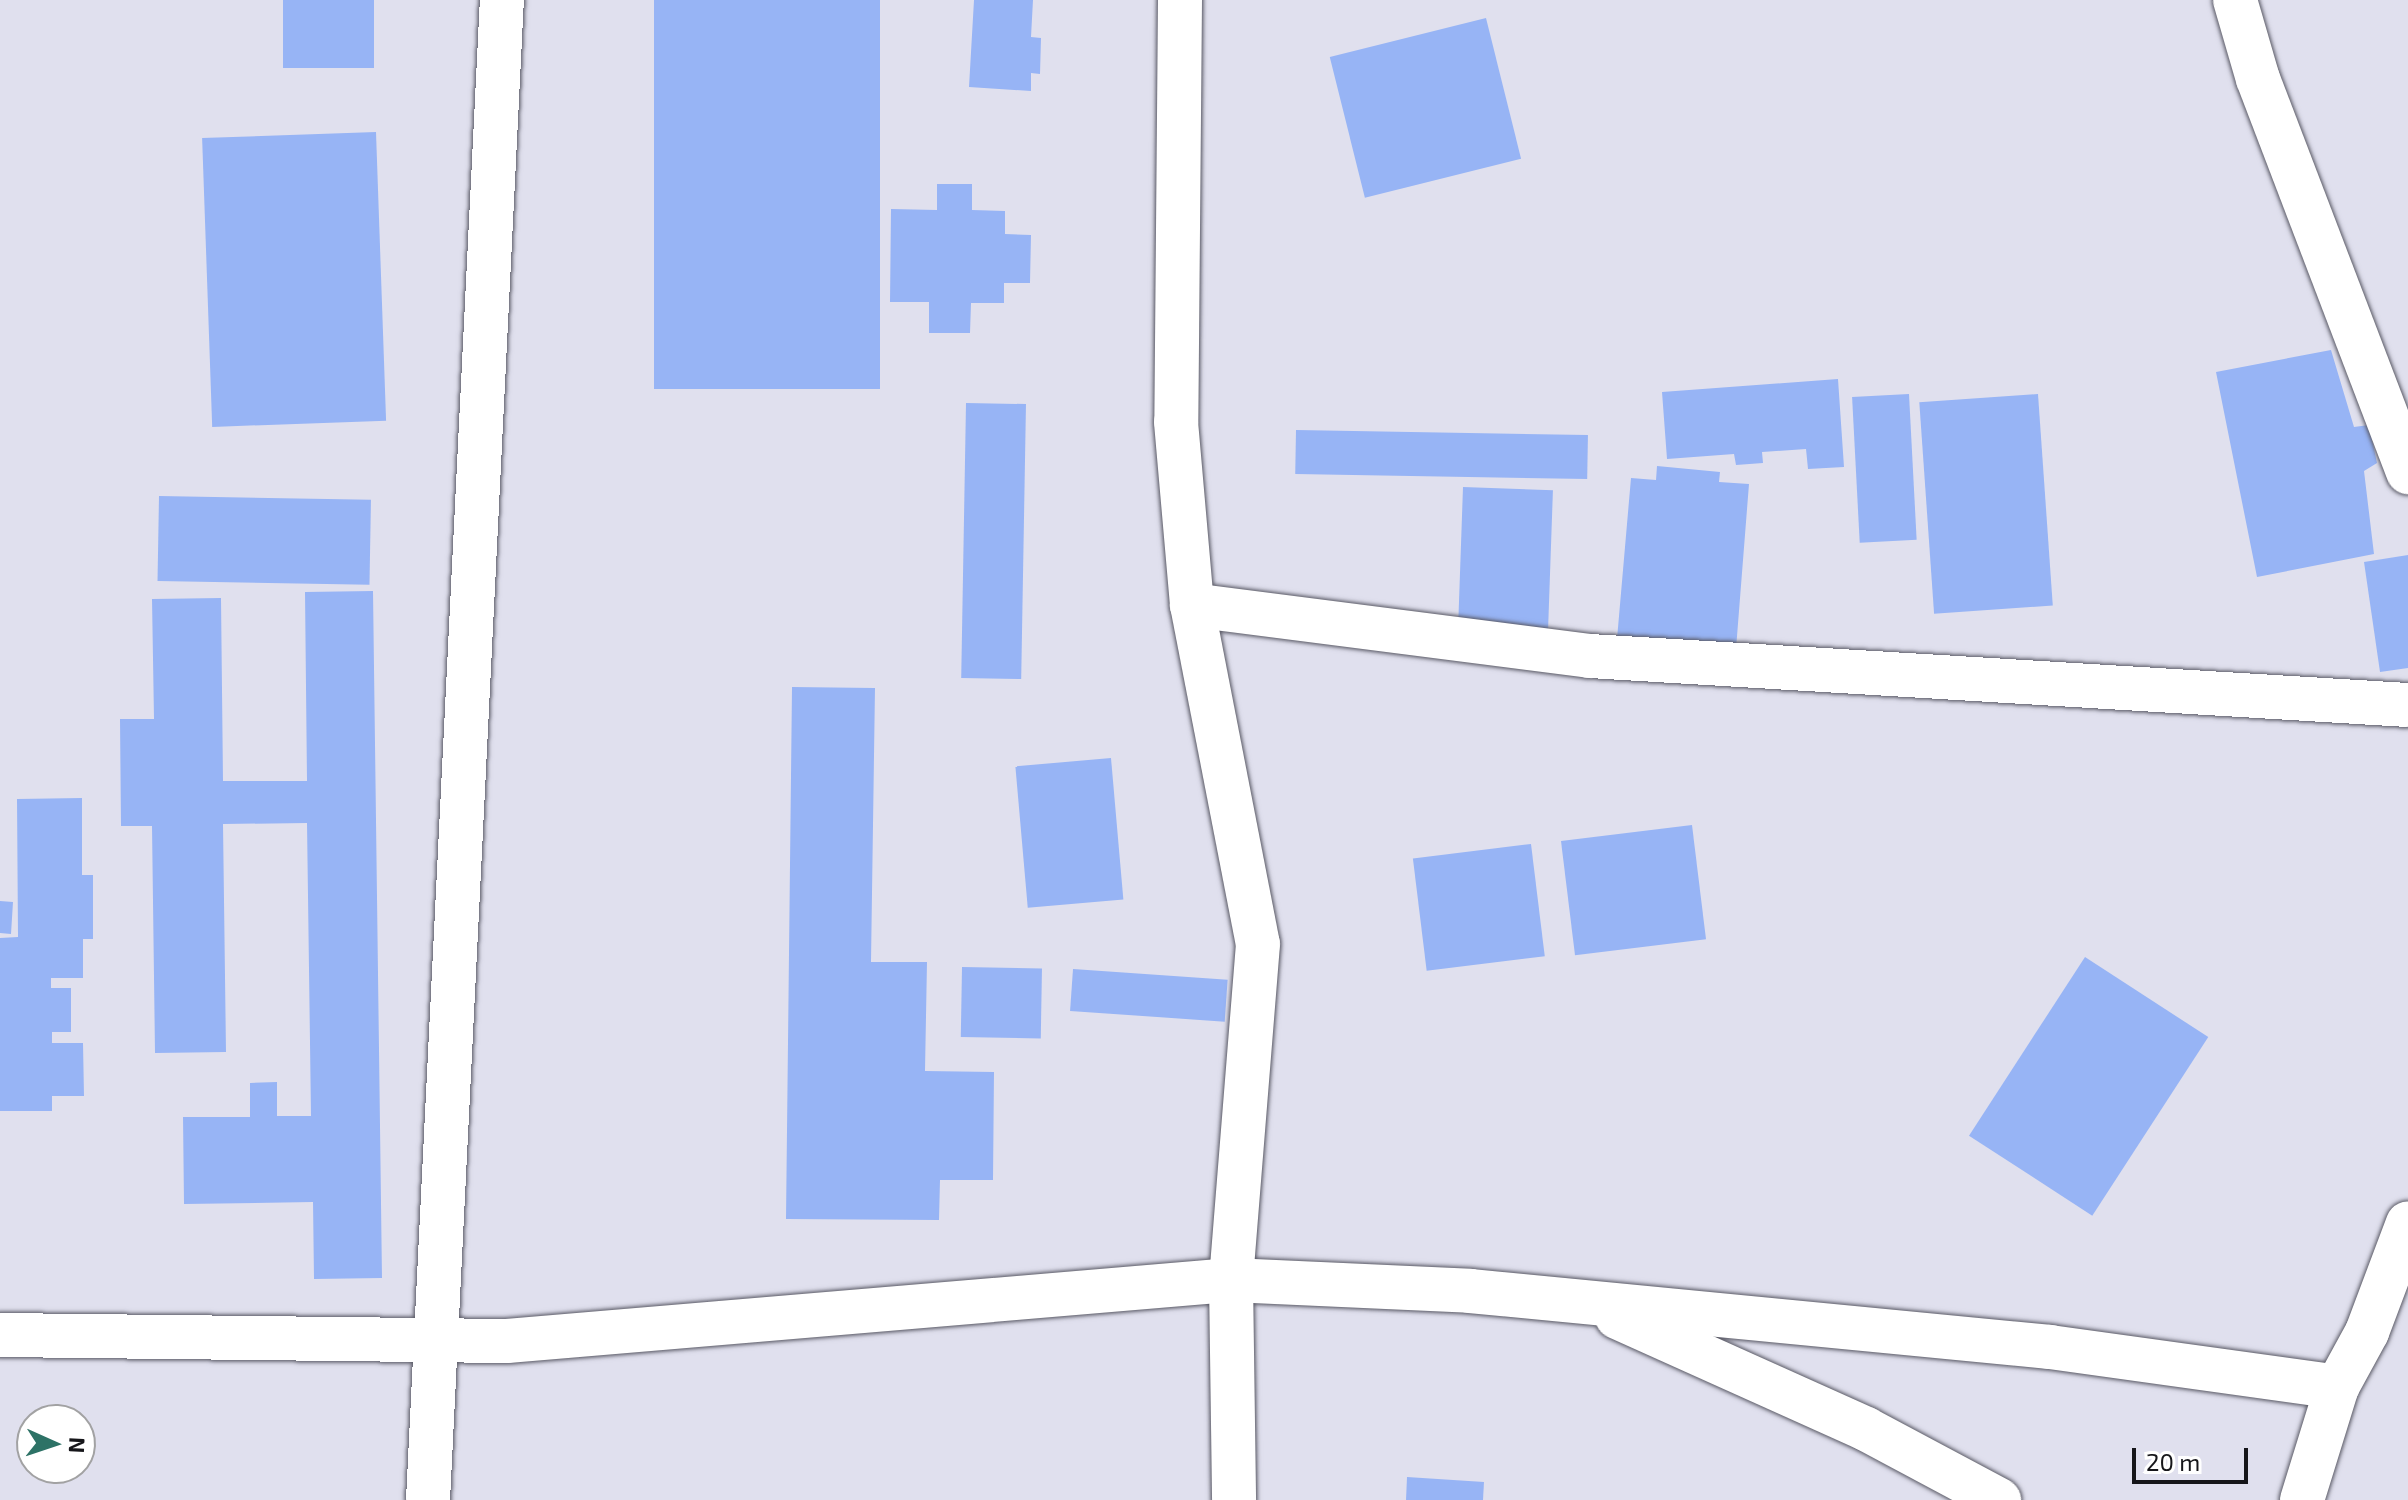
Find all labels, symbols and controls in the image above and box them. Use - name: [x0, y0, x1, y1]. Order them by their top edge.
- north arrow: [16, 1404, 96, 1484]
- scale bar: [2136, 1432, 2252, 1482]
- text: N: [65, 1437, 91, 1454]
- text: 20 m: [2146, 1447, 2200, 1476]

